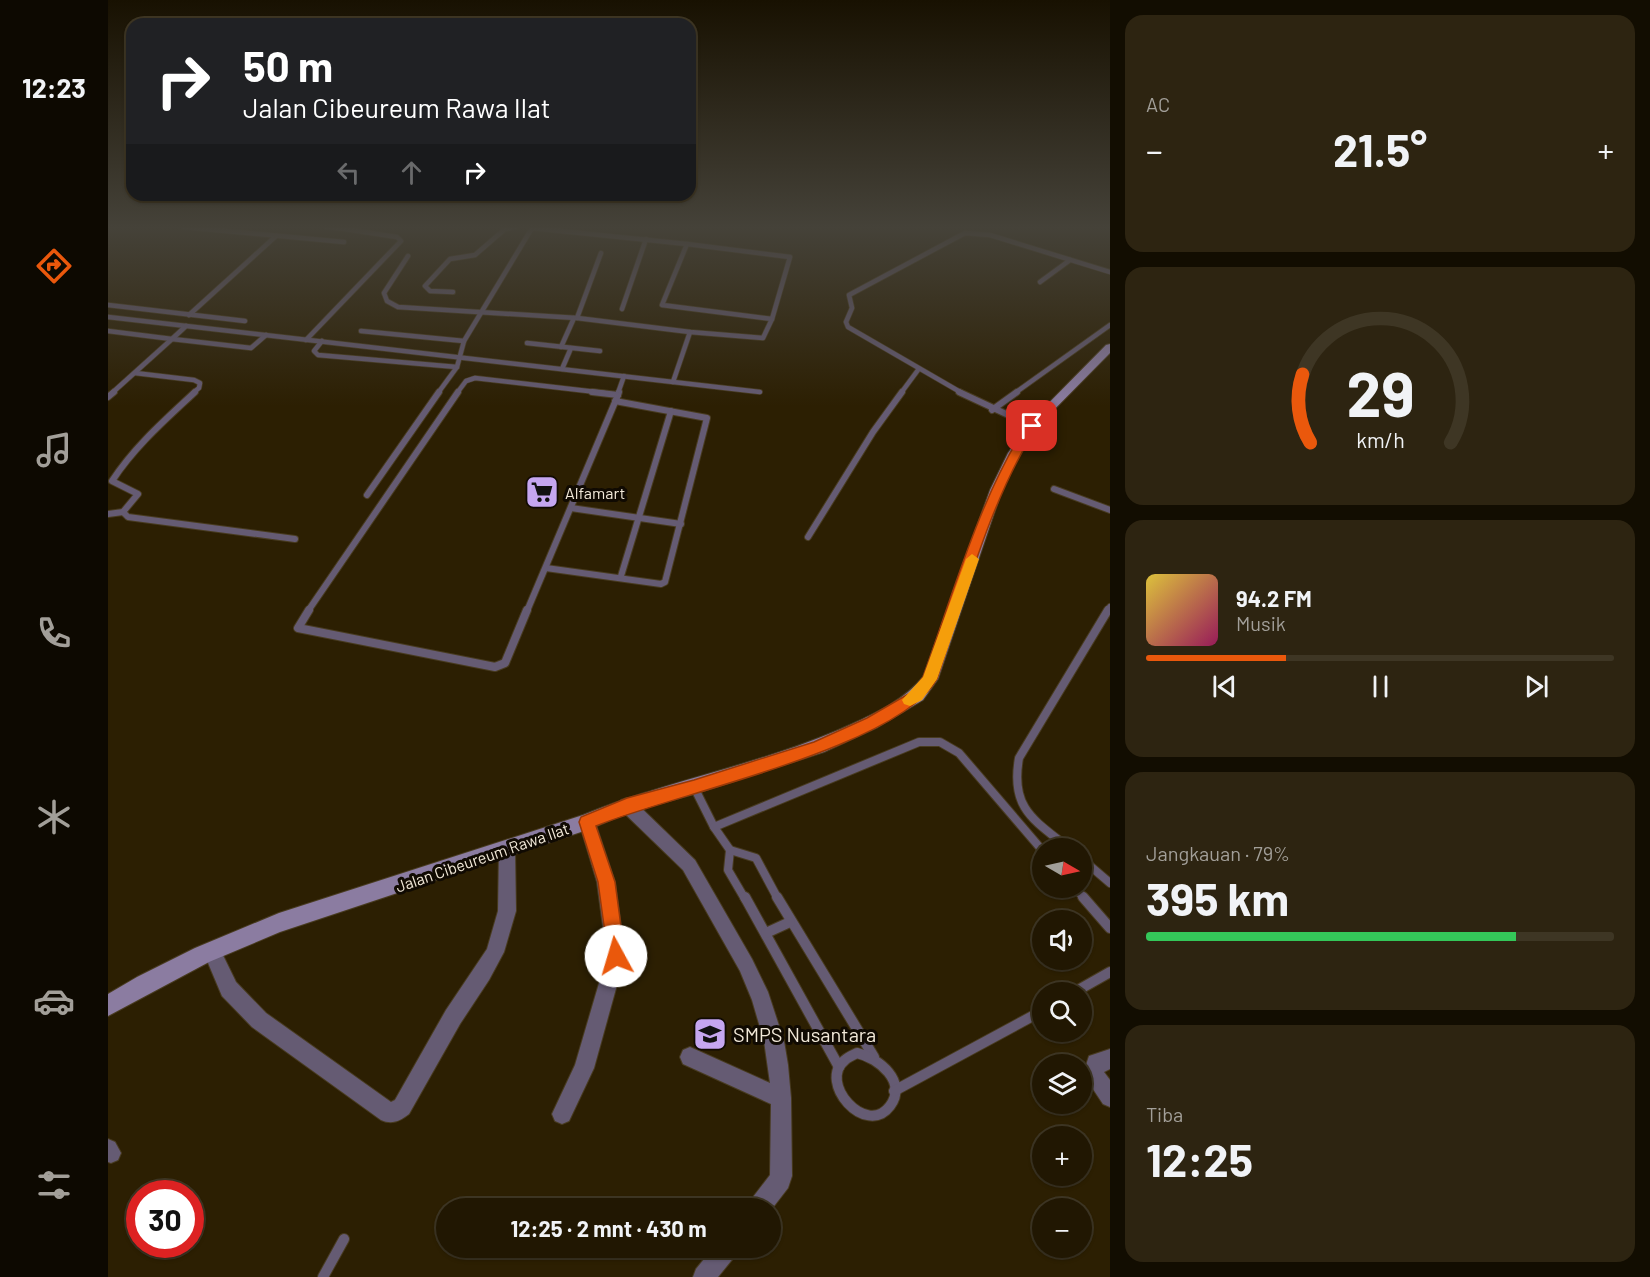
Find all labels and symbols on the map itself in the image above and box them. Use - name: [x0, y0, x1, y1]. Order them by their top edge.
- pin: [1006, 400, 1057, 451]
- supermarket icon: Alfamart: [524, 474, 560, 510]
- place label: Alfamart: [565, 483, 625, 502]
- street label: Jalan Cibeureum Rawa Ilat: [393, 818, 571, 896]
- north arrow: [1032, 838, 1092, 898]
- position arrow: [584, 924, 648, 988]
- school or university icon: SMPS Nusantara: [692, 1016, 728, 1052]
- place label: SMPS Nusantara: [733, 1022, 876, 1046]
- speed limit sign: 30: [126, 1180, 204, 1258]

